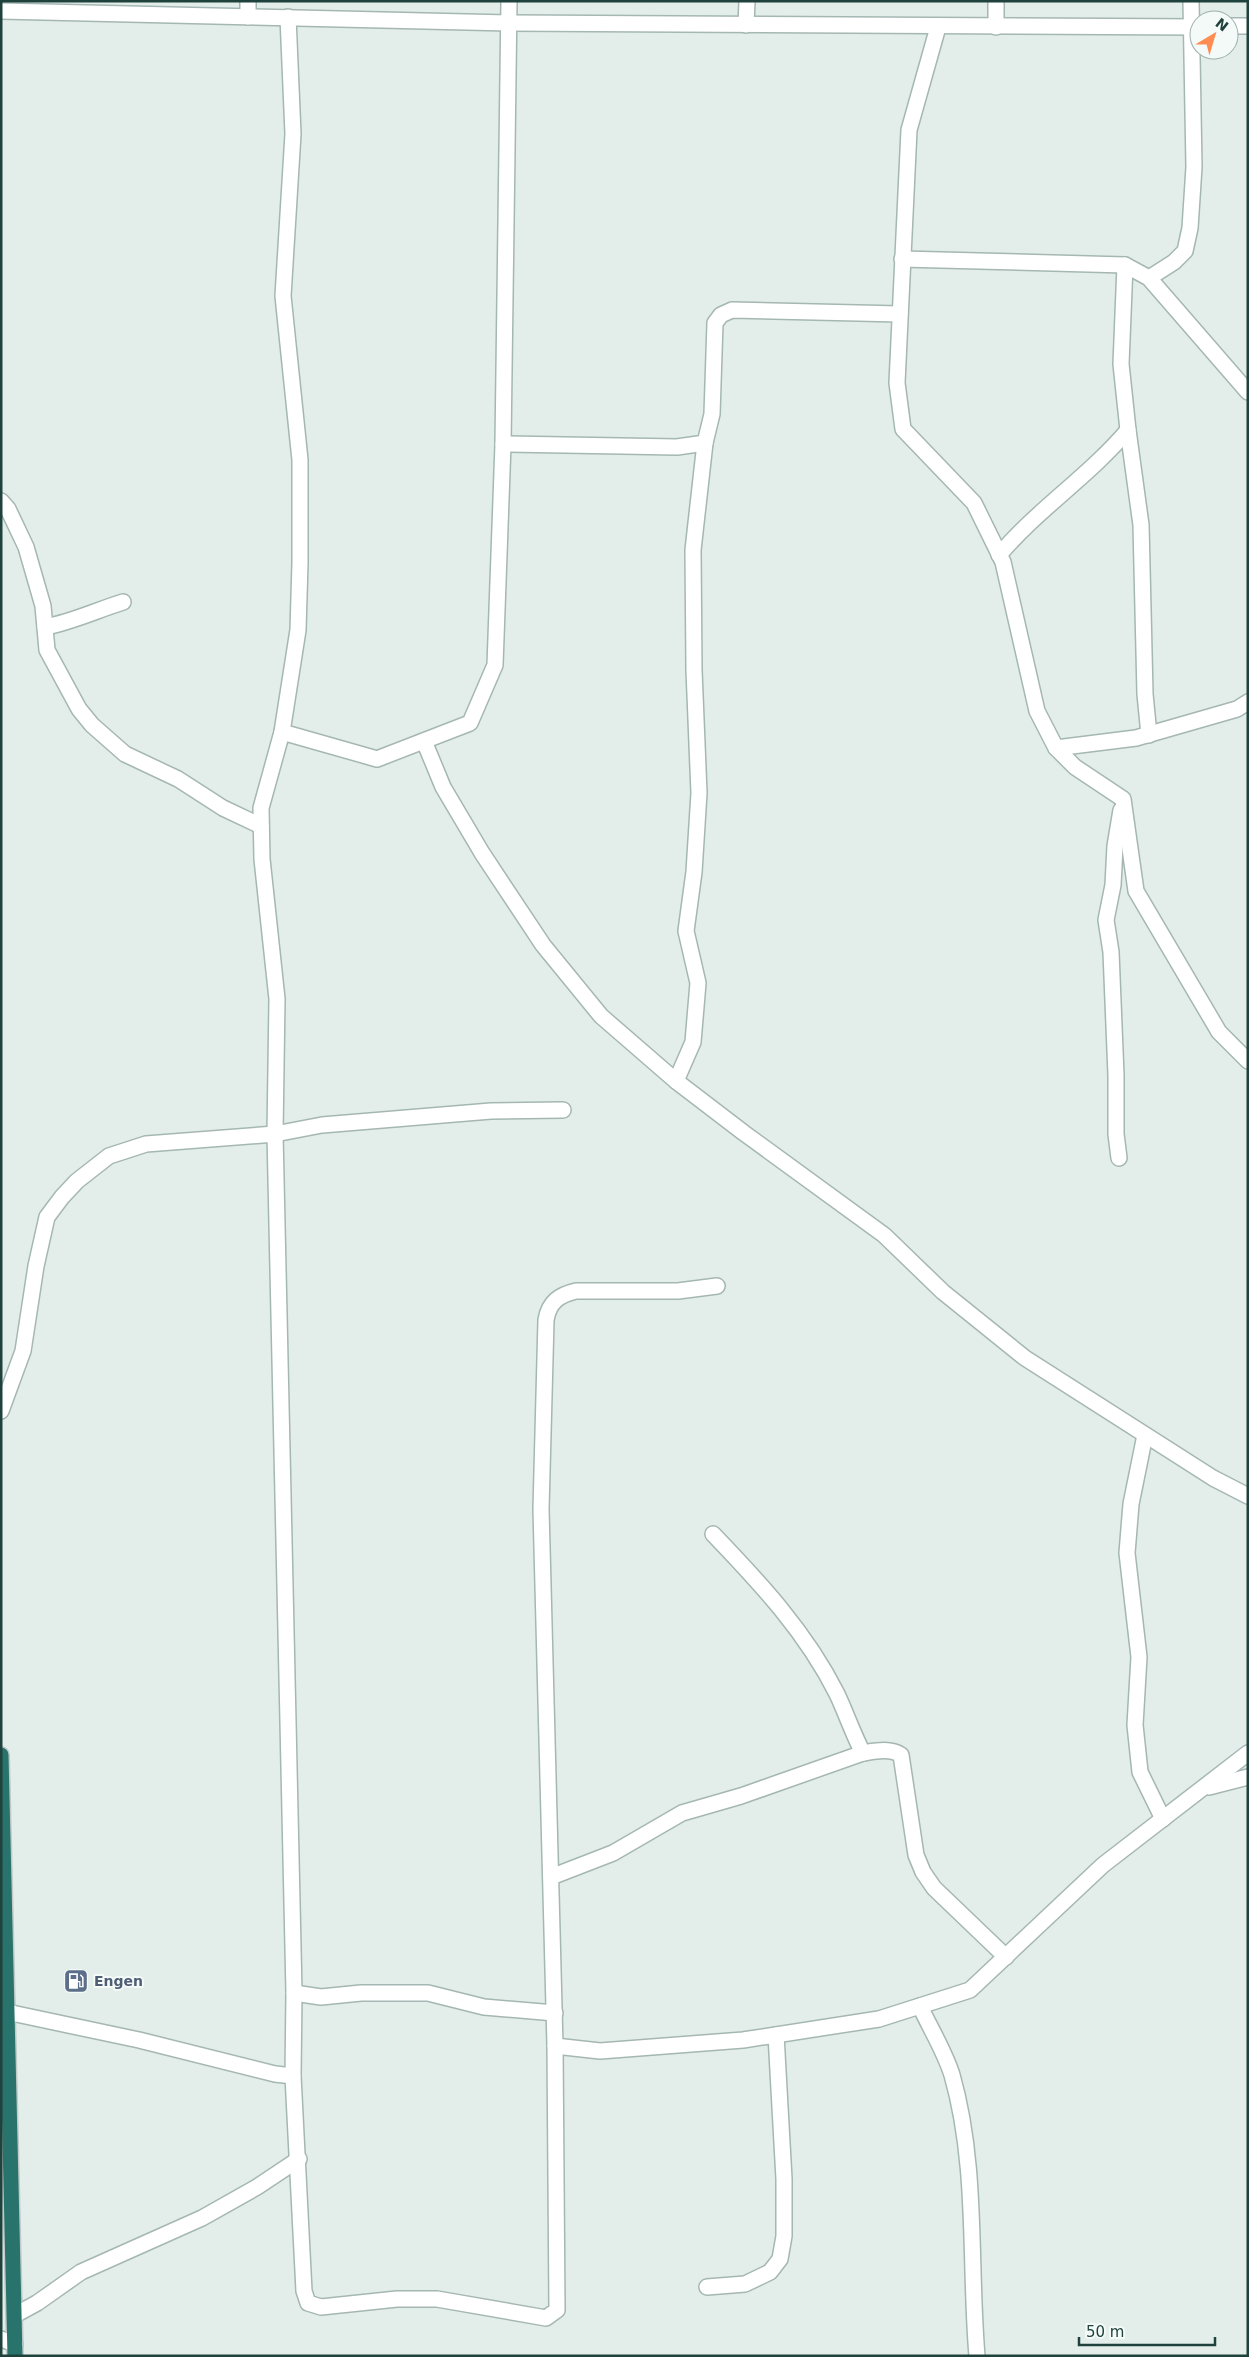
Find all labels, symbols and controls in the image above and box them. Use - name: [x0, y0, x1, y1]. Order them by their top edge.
- north arrow: [1189, 10, 1239, 60]
- text: N: [1212, 15, 1232, 35]
- fuel station icon: Engen: [63, 1968, 89, 1994]
- place label: Engen: [94, 1973, 143, 1989]
- scale bar: [1079, 2314, 1215, 2346]
- text: 50 m: [1086, 2323, 1124, 2341]

